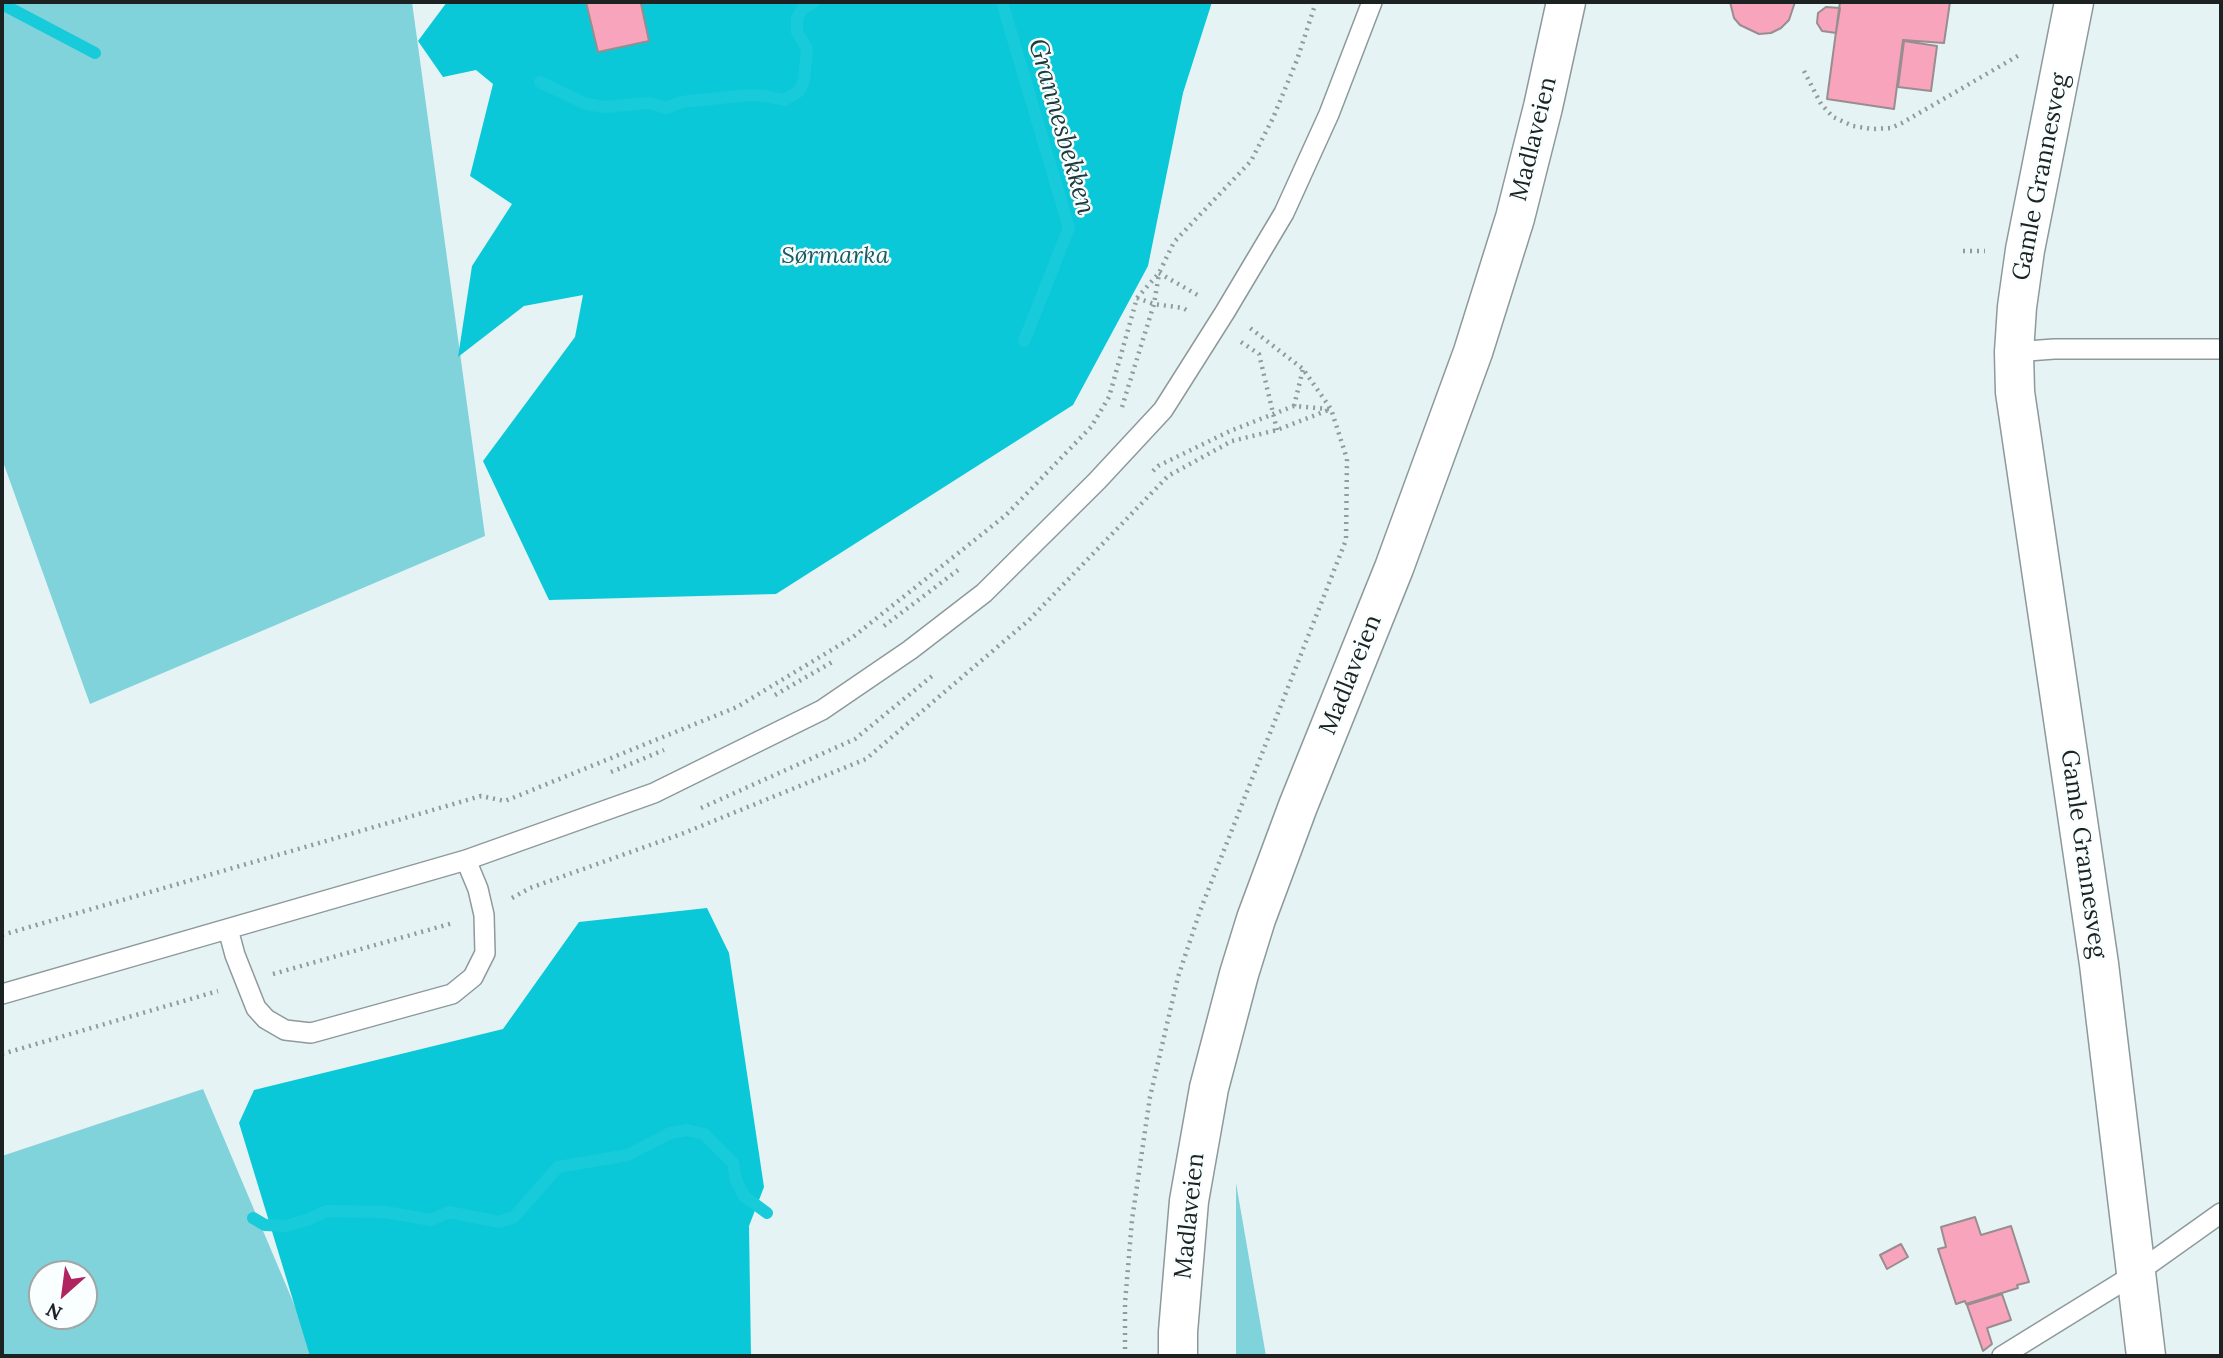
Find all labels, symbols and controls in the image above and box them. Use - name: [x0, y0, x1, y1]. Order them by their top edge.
- water label: Grannesbekken: [1021, 35, 1101, 219]
- street label: Gamle Grannesveg: [2007, 71, 2075, 283]
- street label: Madlaveien: [1505, 74, 1563, 204]
- park label: Sørmarka: [781, 242, 889, 270]
- street label: Madlaveien: [1314, 611, 1388, 739]
- street label: Gamle Grannesveg: [2054, 748, 2112, 960]
- street label: Madlaveien: [1169, 1151, 1211, 1281]
- north arrow: [28, 1260, 98, 1330]
- text: N: [42, 1298, 66, 1326]

